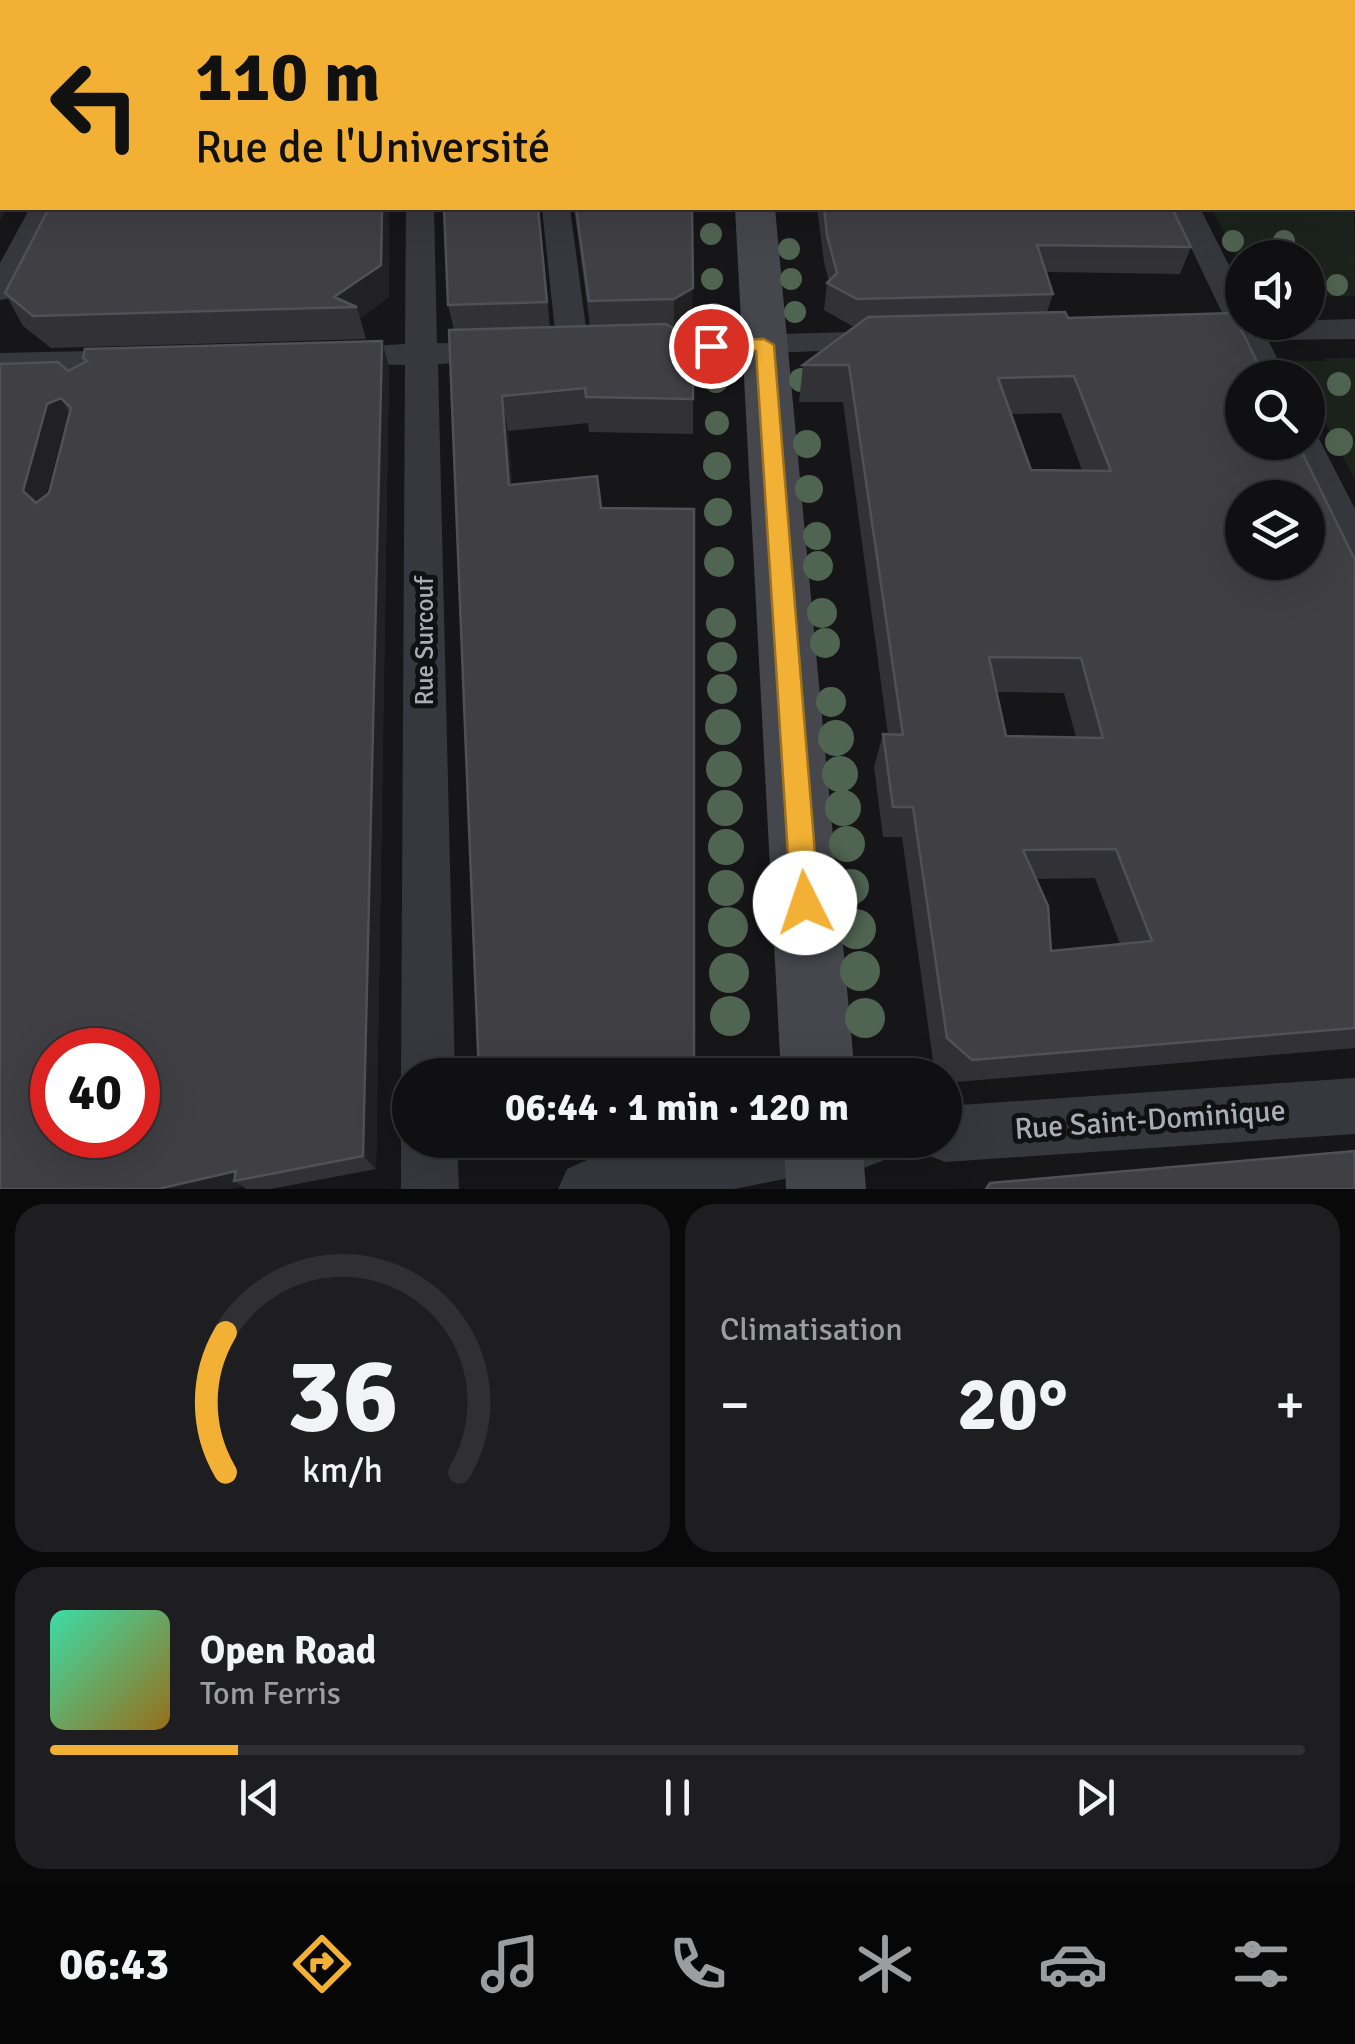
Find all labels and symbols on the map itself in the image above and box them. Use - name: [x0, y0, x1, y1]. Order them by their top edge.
- pin: [669, 304, 754, 389]
- street label: Rue Surcouf: [409, 575, 440, 706]
- position arrow: [753, 851, 857, 955]
- speed limit sign: 40: [30, 1028, 160, 1158]
- street label: Rue Saint-Dominique: [1013, 1092, 1287, 1148]

